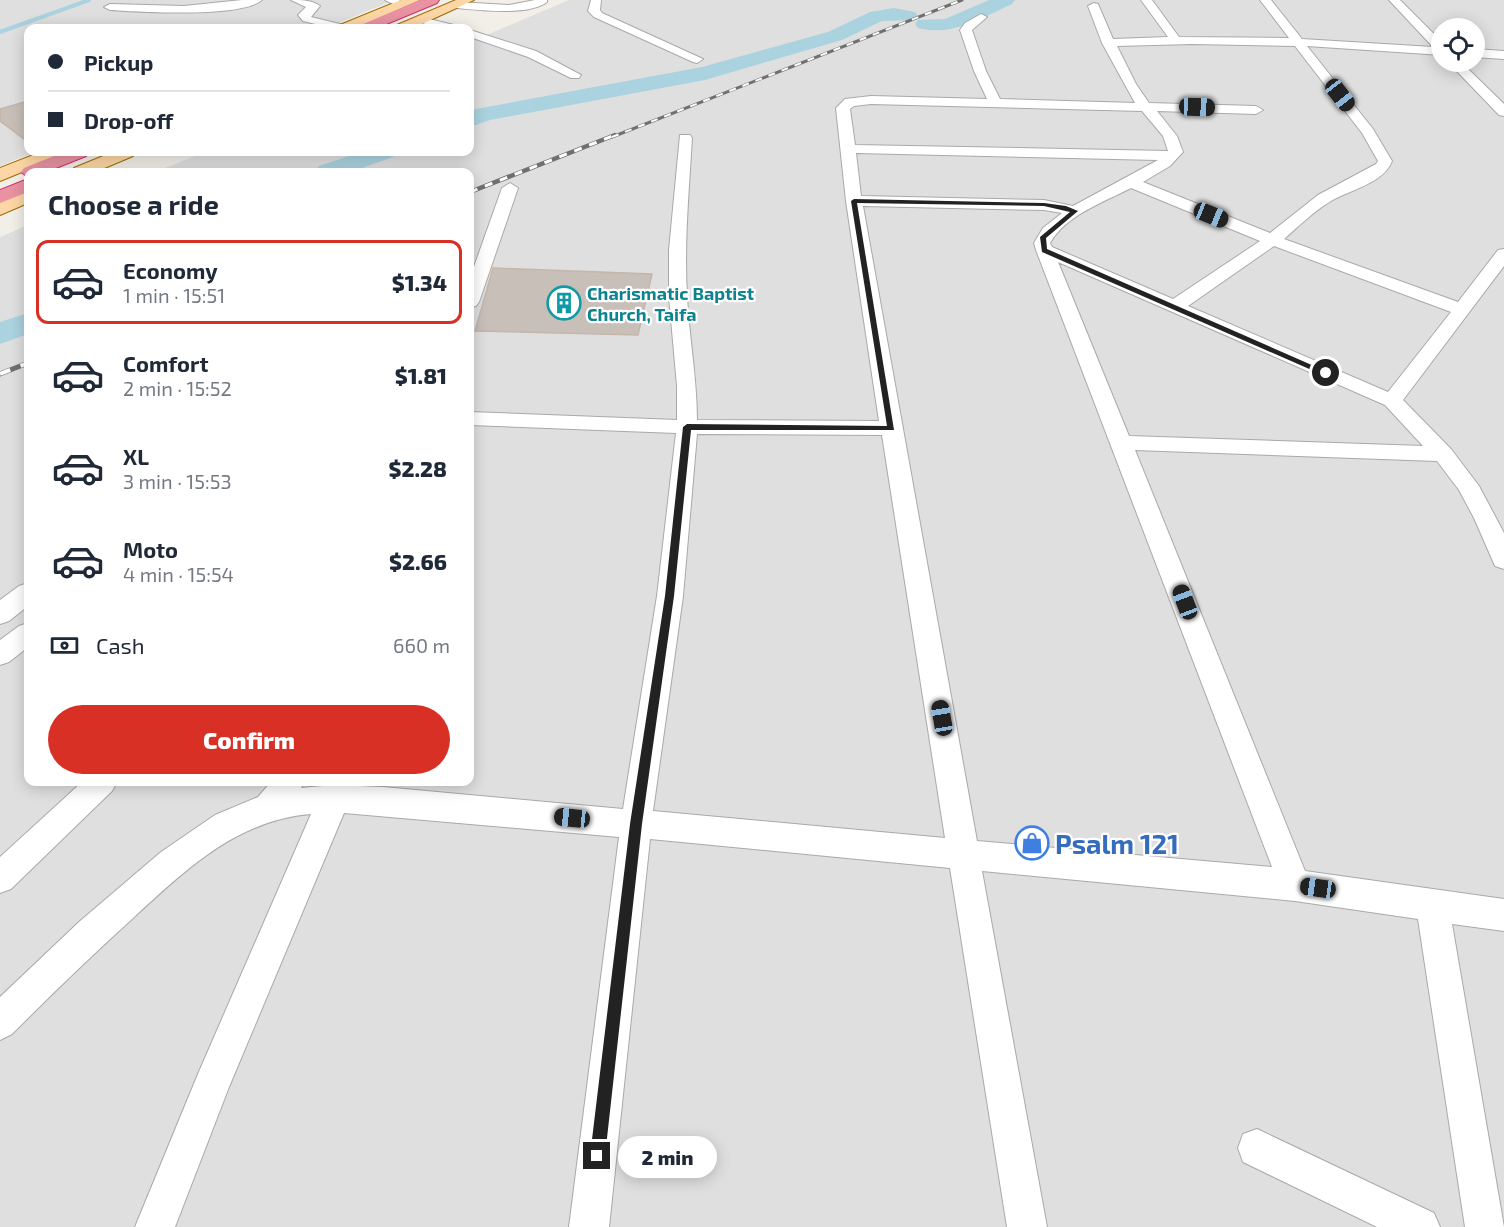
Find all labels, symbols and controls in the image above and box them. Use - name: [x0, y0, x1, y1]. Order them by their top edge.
- map controls: [1431, 18, 1485, 72]
- button: locate: [1431, 18, 1485, 72]
- text: Pickup: [84, 49, 153, 75]
- car: [1322, 75, 1358, 115]
- car: [1179, 97, 1215, 117]
- text: Drop-off: [84, 107, 173, 133]
- text: Choose a ride: [48, 188, 219, 220]
- car: [1191, 200, 1231, 230]
- icon: car: [51, 255, 105, 309]
- text: Economy: [123, 257, 218, 283]
- text: $1.34: [392, 269, 447, 295]
- place label: Charismatic Baptist Church, Taifa: [587, 282, 755, 325]
- text: 1 min · 15:51: [123, 283, 225, 307]
- building icon: Charismatic Baptist Church, Taifa: [546, 285, 582, 321]
- icon: car: [51, 348, 105, 402]
- text: Comfort: [123, 350, 208, 376]
- route start: [1312, 359, 1339, 386]
- text: $1.81: [395, 362, 447, 388]
- text: 2 min · 15:52: [123, 376, 232, 400]
- icon: car: [51, 441, 105, 495]
- text: XL: [123, 443, 149, 469]
- text: $2.28: [389, 455, 447, 481]
- text: 3 min · 15:53: [123, 469, 232, 493]
- icon: car: [51, 534, 105, 588]
- text: Moto: [123, 536, 178, 562]
- text: $2.66: [389, 548, 447, 574]
- text: 4 min · 15:54: [123, 562, 234, 586]
- car: [1170, 582, 1200, 622]
- icon: cash: [48, 629, 81, 662]
- text: Cash: [96, 632, 145, 658]
- text: 660 m: [393, 633, 450, 657]
- car: [930, 699, 954, 737]
- button: Confirm: [48, 705, 450, 774]
- car: [553, 807, 591, 829]
- shop icon: Psalm 121: [1014, 825, 1050, 861]
- place label: Psalm 121: [1055, 827, 1179, 859]
- car: [1299, 877, 1337, 899]
- callout: 2 min: [618, 1135, 717, 1177]
- route end: [583, 1142, 610, 1169]
- text: 2 min: [642, 1145, 693, 1169]

